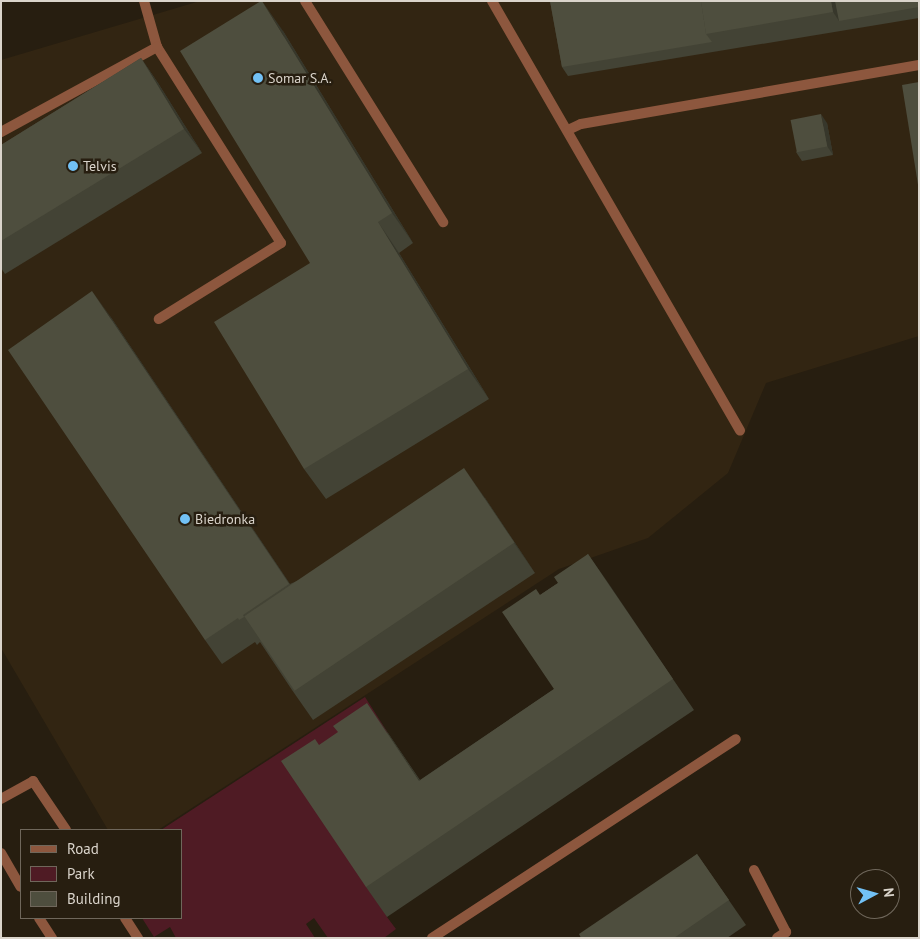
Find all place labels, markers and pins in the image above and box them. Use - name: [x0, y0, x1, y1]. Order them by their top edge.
- place label: Somar S.A.: [268, 70, 332, 86]
- marker: Somar S.A.: [252, 72, 264, 84]
- place label: Telvis: [83, 158, 117, 174]
- marker: Telvis: [67, 160, 79, 172]
- place label: Biedronka: [195, 511, 255, 527]
- marker: Biedronka: [179, 513, 191, 525]

